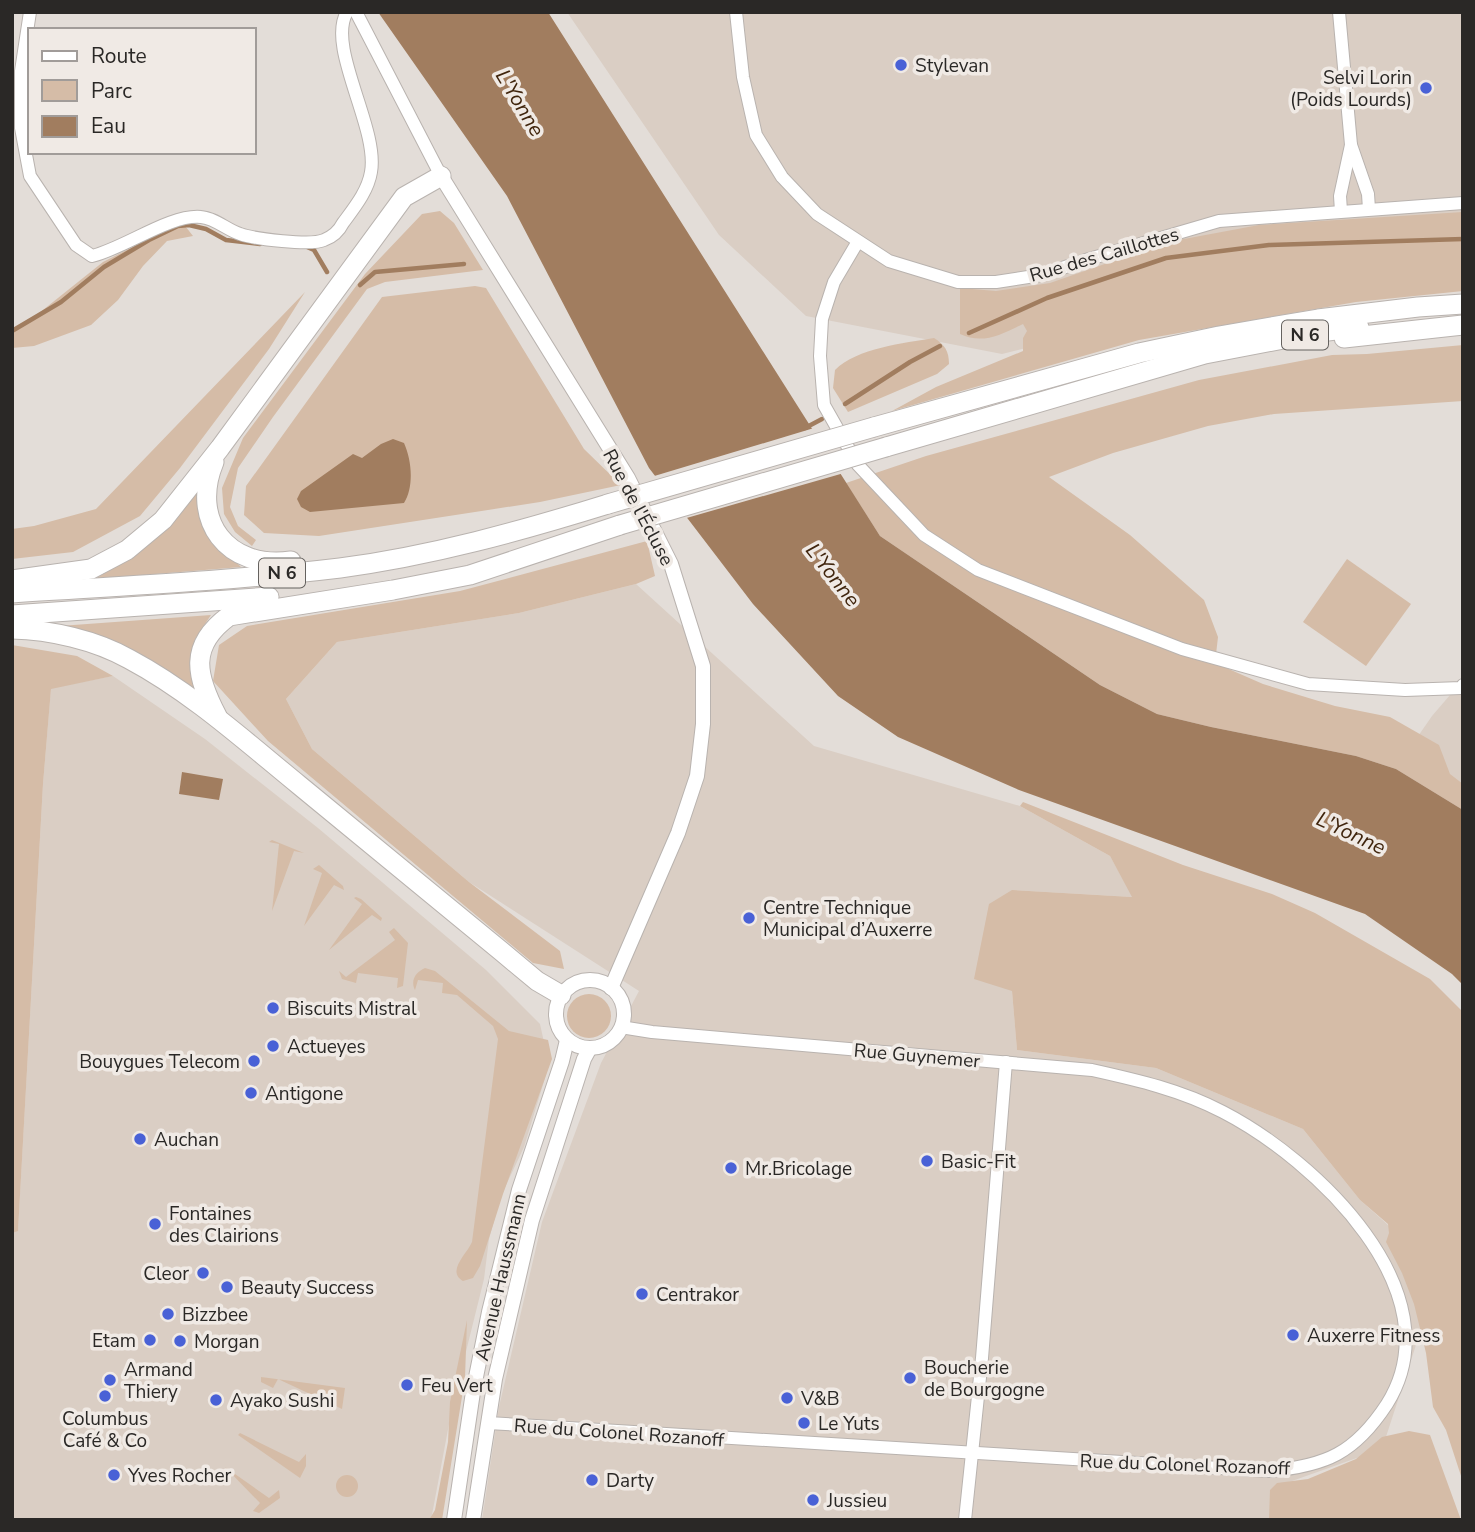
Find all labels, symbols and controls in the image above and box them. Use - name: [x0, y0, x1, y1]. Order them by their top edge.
- legend: [28, 28, 256, 154]
- text: Route: [91, 42, 147, 70]
- place label: Stylevan: [915, 53, 989, 79]
- marker: Stylevan: [893, 57, 909, 73]
- water label: L'Yonne: [489, 64, 551, 142]
- place label: Selvi Lorin (Poids Lourds): [1290, 65, 1412, 113]
- text: Parc: [91, 77, 132, 105]
- marker: Selvi Lorin (Poids Lourds): [1418, 80, 1434, 96]
- text: Eau: [91, 112, 126, 140]
- street label: Rue des Caillottes: [1027, 221, 1182, 289]
- road number: N 6: [1282, 320, 1328, 349]
- street label: Rue de l'Écluse: [596, 444, 680, 570]
- water label: L'Yonne: [799, 537, 867, 613]
- road number: N 6: [259, 558, 305, 588]
- water label: L'Yonne: [1312, 805, 1390, 861]
- place label: Centre Technique Municipal d’Auxerre: [763, 895, 932, 943]
- marker: Centre Technique Municipal d’Auxerre: [741, 910, 757, 926]
- place label: Biscuits Mistral: [287, 996, 417, 1022]
- marker: Biscuits Mistral: [265, 1000, 281, 1016]
- place label: Actueyes: [287, 1034, 366, 1060]
- marker: Actueyes: [265, 1038, 281, 1054]
- street label: Rue Guynemer: [853, 1038, 981, 1074]
- place label: Bouygues Telecom: [79, 1049, 240, 1075]
- marker: Bouygues Telecom: [246, 1053, 262, 1069]
- place label: Antigone: [265, 1081, 343, 1107]
- marker: Antigone: [243, 1085, 259, 1101]
- place label: Auchan: [154, 1127, 219, 1153]
- marker: Auchan: [132, 1131, 148, 1147]
- place label: Basic-Fit: [941, 1149, 1016, 1175]
- marker: Basic-Fit: [919, 1153, 935, 1169]
- place label: Mr.Bricolage: [745, 1156, 852, 1182]
- marker: Mr.Bricolage: [723, 1160, 739, 1176]
- street label: Avenue Haussmann: [469, 1191, 533, 1363]
- place label: Fontaines des Clairions: [169, 1201, 279, 1249]
- marker: Fontaines des Clairions: [147, 1216, 163, 1232]
- place label: Cleor: [143, 1261, 189, 1287]
- marker: Cleor: [195, 1265, 211, 1281]
- place label: Beauty Success: [241, 1275, 374, 1301]
- marker: Beauty Success: [219, 1279, 235, 1295]
- place label: Centrakor: [656, 1282, 739, 1308]
- marker: Centrakor: [634, 1286, 650, 1302]
- place label: Bizzbee: [182, 1302, 248, 1328]
- marker: Bizzbee: [160, 1306, 176, 1322]
- place label: Auxerre Fitness: [1307, 1323, 1441, 1349]
- marker: Auxerre Fitness: [1285, 1327, 1301, 1343]
- place label: Etam: [92, 1328, 136, 1354]
- place label: Morgan: [194, 1329, 260, 1355]
- marker: Etam: [142, 1332, 158, 1348]
- marker: Morgan: [172, 1333, 188, 1349]
- place label: Boucherie de Bourgogne: [924, 1355, 1045, 1403]
- place label: Armand Thiery: [124, 1357, 193, 1405]
- marker: Boucherie de Bourgogne: [902, 1370, 918, 1386]
- marker: Armand Thiery: [102, 1372, 118, 1388]
- place label: Feu Vert: [421, 1373, 493, 1399]
- marker: Feu Vert: [399, 1377, 415, 1393]
- place label: V&B: [800, 1386, 840, 1412]
- marker: Columbus Café & Co: [97, 1388, 113, 1404]
- place label: Ayako Sushi: [230, 1388, 334, 1414]
- marker: V&B: [779, 1390, 795, 1406]
- marker: Ayako Sushi: [208, 1392, 224, 1408]
- place label: Columbus Café & Co: [62, 1406, 148, 1454]
- place label: Le Yuts: [818, 1411, 880, 1437]
- street label: Rue du Colonel Rozanoff: [513, 1413, 725, 1453]
- marker: Le Yuts: [796, 1415, 812, 1431]
- street label: Rue du Colonel Rozanoff: [1079, 1448, 1291, 1482]
- place label: Yves Rocher: [127, 1463, 231, 1489]
- marker: Yves Rocher: [106, 1467, 122, 1483]
- place label: Darty: [606, 1468, 654, 1494]
- marker: Darty: [584, 1472, 600, 1488]
- place label: Jussieu: [826, 1488, 887, 1514]
- marker: Jussieu: [805, 1492, 821, 1508]

